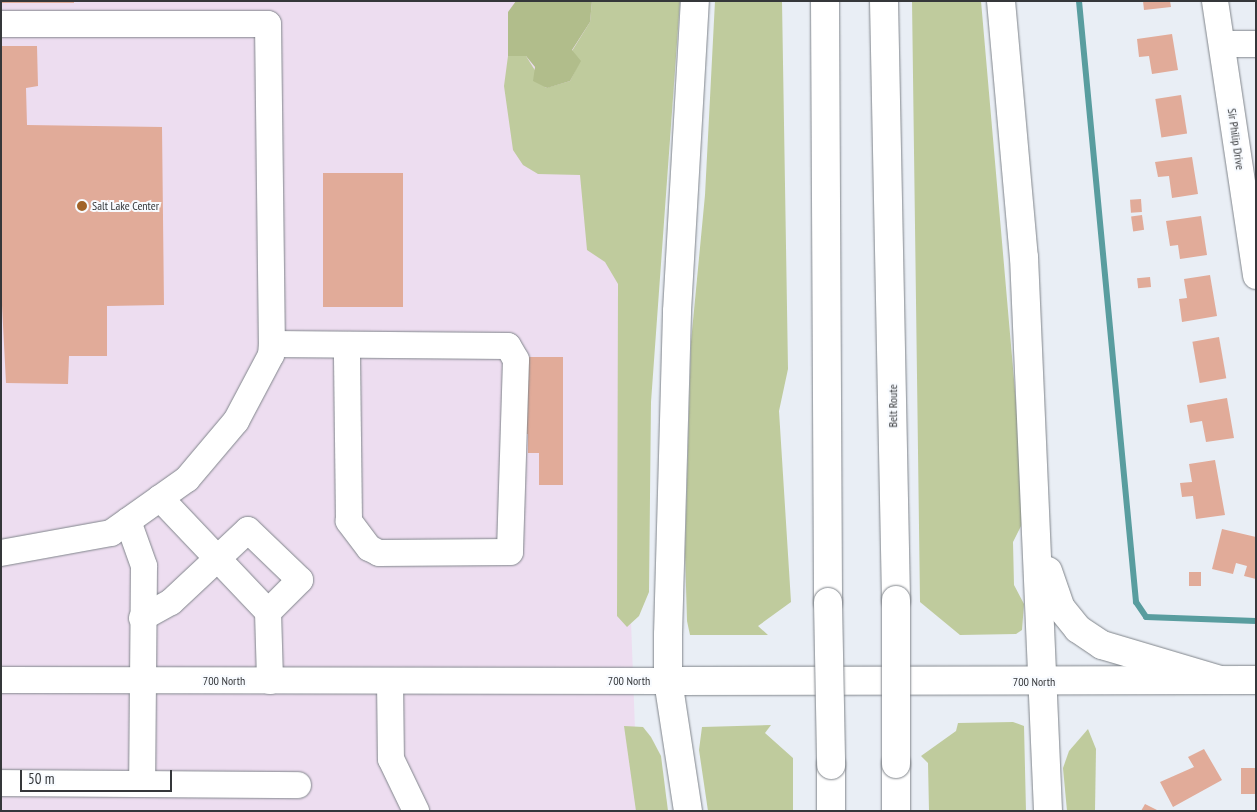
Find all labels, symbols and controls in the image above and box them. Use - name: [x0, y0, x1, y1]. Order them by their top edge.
- street label: Sir Philip Drive: [1225, 107, 1247, 171]
- place label: Salt Lake Center: [92, 199, 159, 213]
- marker: Salt Lake Center: [76, 200, 88, 212]
- street label: Belt Route: [886, 384, 900, 428]
- street label: 700 North: [203, 674, 245, 688]
- street label: 700 North: [608, 674, 650, 688]
- street label: 700 North: [1013, 675, 1055, 689]
- scale bar: [22, 760, 175, 792]
- text: 50 m: [28, 769, 54, 788]

